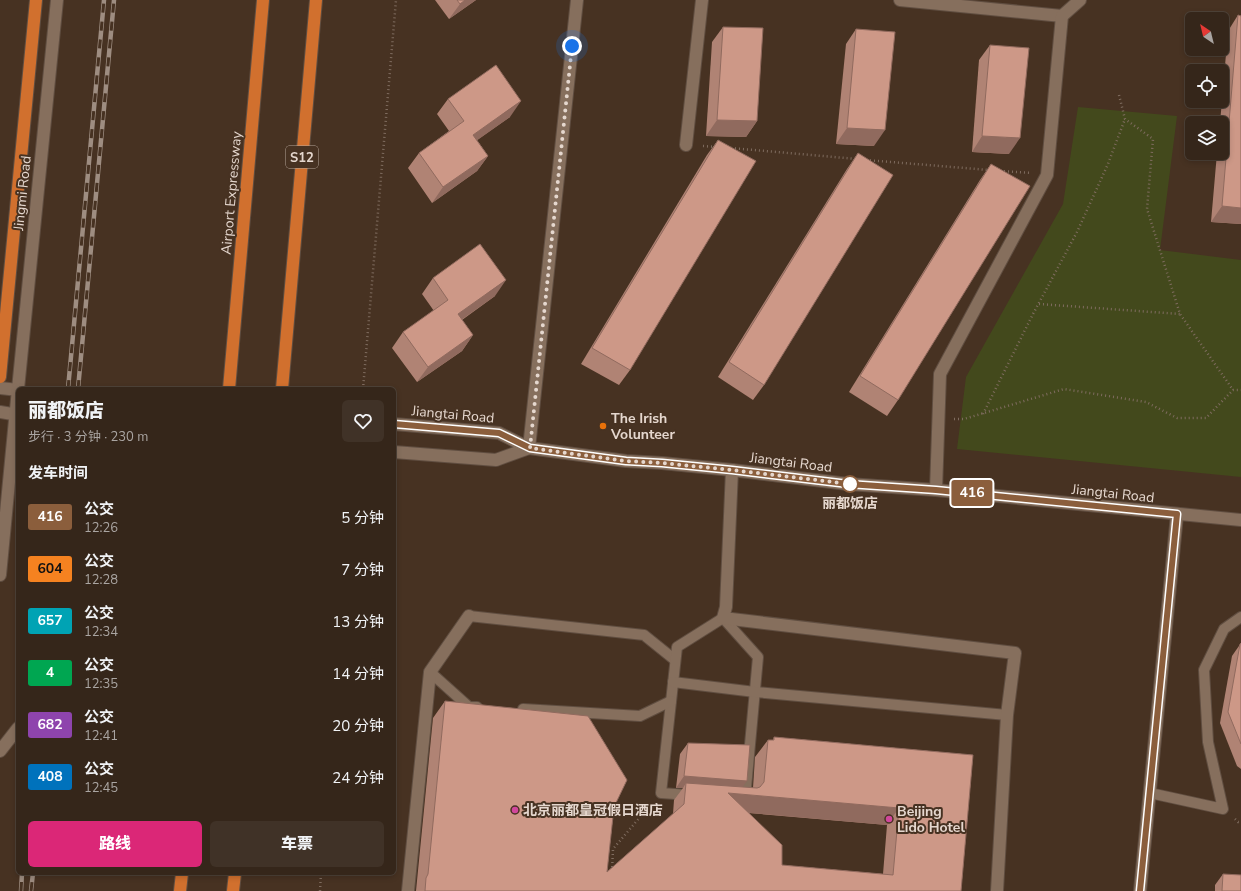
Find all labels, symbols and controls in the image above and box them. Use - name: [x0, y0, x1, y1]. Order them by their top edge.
- north arrow: [1185, 12, 1229, 56]
- map controls: [1185, 12, 1229, 160]
- your location: [562, 36, 582, 56]
- button: locate: [1185, 64, 1229, 108]
- button: layers: [1185, 116, 1229, 160]
- street label: Airport Expressway: [217, 130, 246, 256]
- road number: S12: [286, 146, 318, 168]
- street label: Jingmi Road: [9, 155, 36, 233]
- text: 丽都饭店: [28, 398, 104, 424]
- button: heart: [342, 400, 384, 442]
- street label: Jiangtai Road: [410, 401, 495, 428]
- place label: The Irish Volunteer: [610, 409, 675, 444]
- marker: The Irish Volunteer: [598, 421, 608, 431]
- text: 步行 · 3 分钟 · 230 m: [28, 428, 148, 446]
- street label: Jiangtai Road: [748, 448, 833, 477]
- text: 发车时间: [28, 463, 88, 483]
- marker: 丽都饭店: [841, 475, 859, 493]
- line badge: 416: [949, 480, 995, 506]
- street label: Jiangtai Road: [1070, 480, 1155, 507]
- text: 416: [959, 483, 985, 502]
- place label: 丽都饭店: [822, 494, 878, 513]
- text: 公交: [84, 499, 114, 519]
- text: 416: [37, 507, 63, 526]
- text: 5 分钟: [341, 508, 384, 528]
- text: 12:26: [84, 519, 118, 537]
- text: 公交: [84, 551, 114, 571]
- text: 604: [37, 559, 63, 578]
- text: 7 分钟: [341, 560, 384, 580]
- text: 12:28: [84, 571, 118, 589]
- text: 公交: [84, 603, 114, 623]
- text: 657: [37, 611, 63, 630]
- text: 13 分钟: [332, 612, 384, 632]
- text: 12:34: [84, 623, 118, 641]
- text: 公交: [84, 655, 114, 675]
- text: 4: [46, 663, 54, 682]
- text: 14 分钟: [332, 664, 384, 684]
- text: 12:35: [84, 675, 118, 693]
- text: 公交: [84, 707, 114, 727]
- text: 682: [37, 715, 63, 734]
- text: 20 分钟: [332, 716, 384, 736]
- text: 12:41: [84, 727, 118, 745]
- text: 公交: [84, 759, 114, 779]
- text: 408: [37, 767, 63, 786]
- text: 24 分钟: [332, 768, 384, 788]
- text: 12:45: [84, 779, 118, 797]
- place label: 北京丽都皇冠假日酒店: [523, 801, 663, 820]
- place label: Beijing Lido Hotel: [897, 802, 965, 837]
- marker: 北京丽都皇冠假日酒店: [510, 805, 520, 815]
- marker: Beijing Lido Hotel: [884, 814, 894, 824]
- button: 路线: [28, 821, 202, 867]
- button: 车票: [210, 821, 384, 867]

